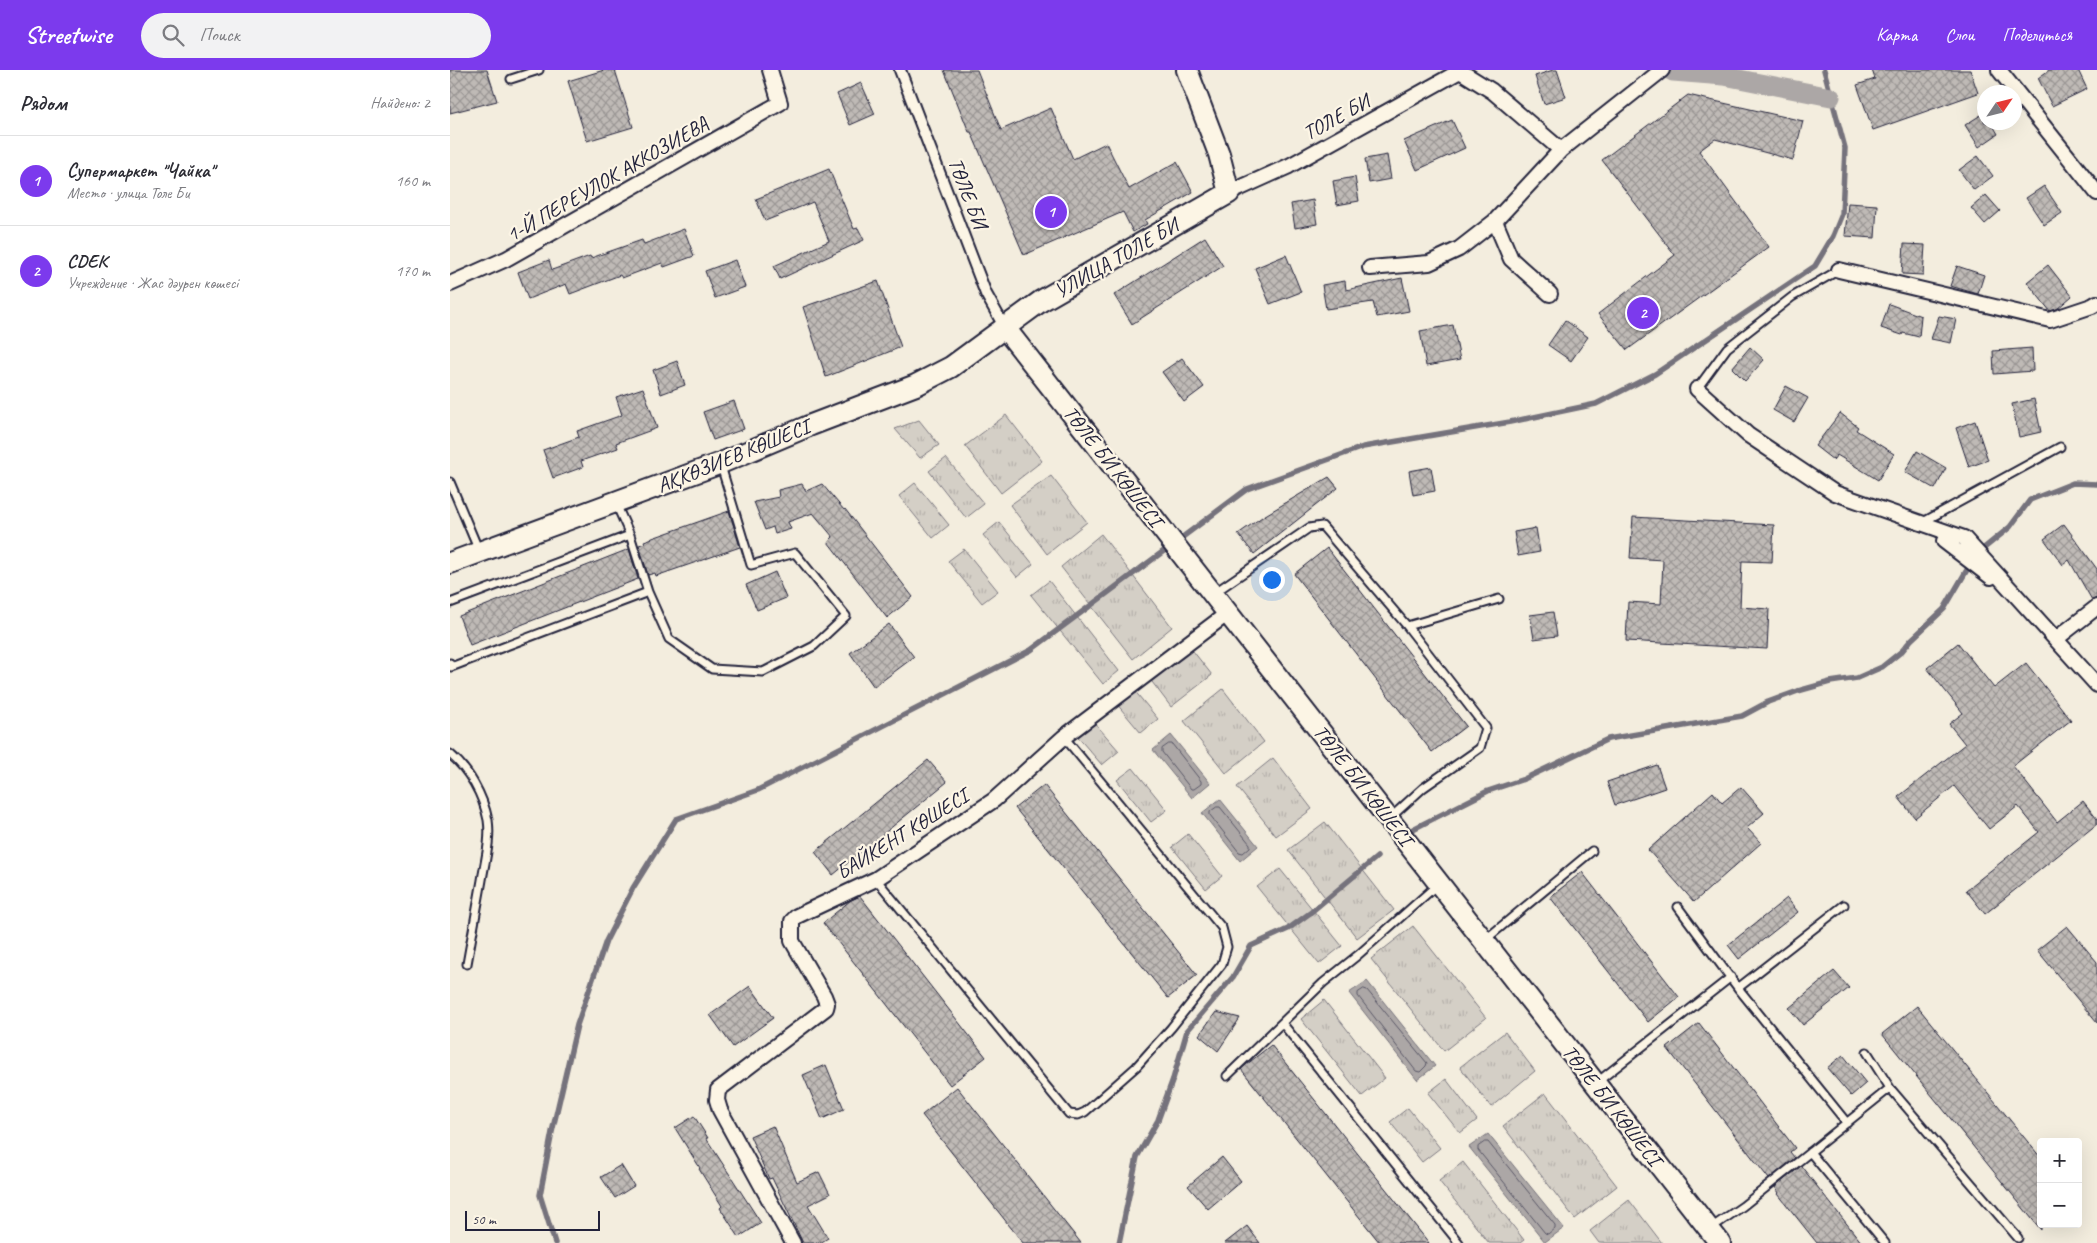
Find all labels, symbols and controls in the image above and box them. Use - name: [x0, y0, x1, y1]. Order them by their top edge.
- search box: [141, 13, 491, 58]
- text: Streetwise: [25, 20, 111, 50]
- icon: search: [159, 21, 187, 49]
- text: Поиск: [199, 23, 240, 47]
- text: Карта: [1876, 24, 1917, 46]
- text: Слои: [1945, 24, 1974, 46]
- text: Поделиться: [2002, 24, 2072, 46]
- north arrow: [1977, 85, 2022, 130]
- street label: ТОЛЕ БИ: [1298, 86, 1377, 146]
- text: Рядом: [20, 90, 67, 116]
- text: Найдено: 2: [370, 93, 430, 113]
- street label: 1-Й ПЕРЕУЛОК АККОЗИЕВА: [501, 110, 713, 247]
- street label: ТӨЛЕ БИ: [943, 154, 995, 236]
- text: Супермаркет "Чайка": [67, 159, 214, 183]
- text: 1: [32, 171, 40, 191]
- text: 160 m: [396, 171, 430, 191]
- text: Место · улица Толе Би: [67, 183, 189, 203]
- pin: 1: [1035, 193, 1067, 231]
- street label: УЛИЦА ТОЛЕ БИ: [1049, 210, 1186, 304]
- text: CDEK: [67, 249, 107, 273]
- text: 2: [32, 261, 40, 281]
- text: 170 m: [396, 261, 430, 281]
- text: Учреждение · Жас дәурен көшесі: [67, 273, 238, 293]
- pin: 2: [1627, 294, 1659, 332]
- street label: ТӨЛЕ БИ КӨШЕСІ: [1058, 400, 1171, 535]
- street label: АҚКӨЗИЕВ КӨШЕСІ: [653, 412, 817, 498]
- your location: [1259, 567, 1285, 593]
- street label: ТӨЛЕ БИ КӨШЕСІ: [1308, 719, 1421, 854]
- street label: БАЙКЕНТ КӨШЕСІ: [831, 781, 977, 885]
- street label: ТӨЛЕ БИ КӨШЕСІ: [1557, 1039, 1670, 1174]
- map controls: [2037, 1138, 2082, 1228]
- button: +: [2037, 1138, 2082, 1183]
- button: −: [2037, 1183, 2082, 1228]
- scale bar: [465, 1208, 600, 1231]
- text: 50 m: [472, 1211, 496, 1228]

